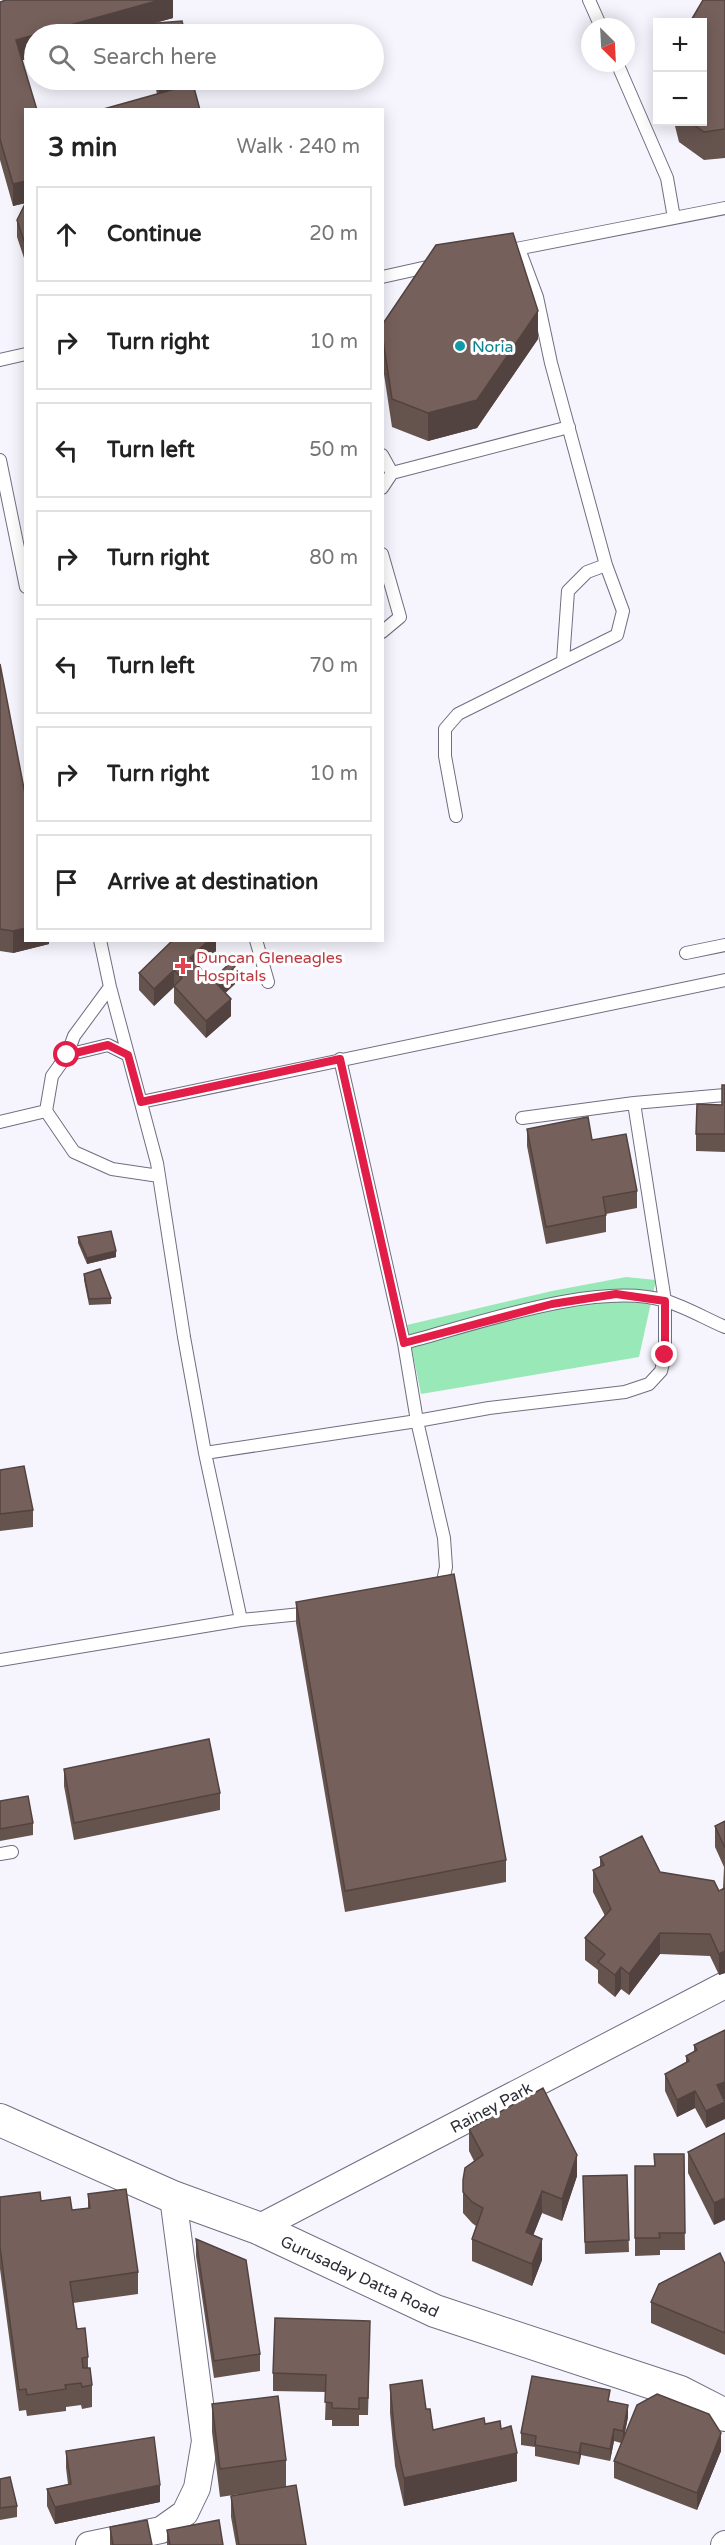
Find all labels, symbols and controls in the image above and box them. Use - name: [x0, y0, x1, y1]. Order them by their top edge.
- north arrow: [581, 18, 635, 72]
- map controls: [653, 18, 707, 126]
- button: +: [653, 18, 707, 72]
- search box: [24, 24, 384, 90]
- icon: search: [45, 41, 78, 74]
- text: Search here: [93, 44, 217, 70]
- button: −: [653, 72, 707, 126]
- text: 3 min: [48, 132, 117, 163]
- text: Walk · 240 m: [237, 135, 360, 159]
- icon: ahead: [50, 218, 83, 251]
- text: Continue: [107, 221, 202, 247]
- text: 20 m: [309, 222, 358, 246]
- icon: right: [50, 326, 83, 359]
- text: Turn right: [107, 329, 209, 355]
- text: 10 m: [309, 330, 358, 354]
- place label: Noria: [472, 337, 513, 357]
- marker: Noria: [453, 339, 467, 353]
- icon: left: [50, 434, 83, 467]
- text: Turn left: [107, 437, 195, 463]
- text: 50 m: [309, 438, 358, 462]
- icon: right: [50, 542, 83, 575]
- text: Turn right: [107, 545, 209, 571]
- text: 80 m: [309, 546, 358, 570]
- icon: left: [50, 650, 83, 683]
- text: Turn left: [107, 653, 195, 679]
- text: 70 m: [309, 654, 358, 678]
- icon: right: [50, 758, 83, 791]
- text: Turn right: [107, 761, 209, 787]
- text: 10 m: [309, 762, 358, 786]
- icon: arrive: [50, 866, 83, 899]
- text: Arrive at destination: [107, 869, 318, 895]
- place label: Duncan Gleneagles Hospitals: [196, 948, 343, 986]
- marker: Duncan Gleneagles Hospitals: [174, 957, 192, 975]
- route start: [53, 1041, 79, 1067]
- route end: [651, 1341, 677, 1367]
- street label: Rainey Park: [447, 2078, 536, 2138]
- street label: Gurusaday Datta Road: [277, 2231, 442, 2322]

